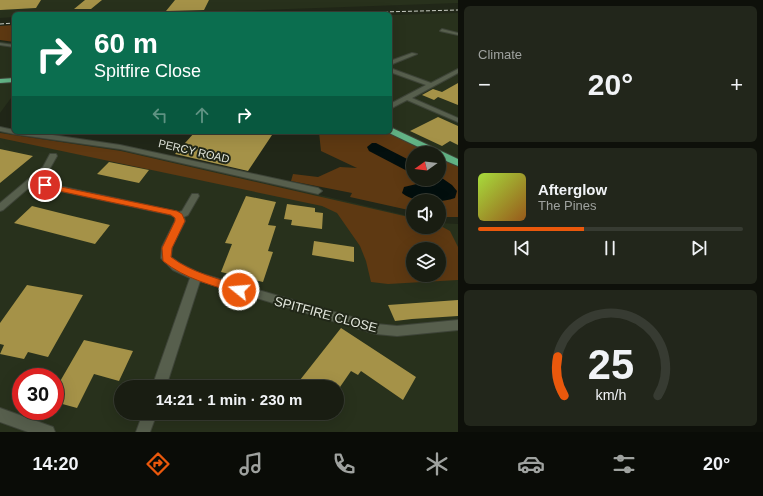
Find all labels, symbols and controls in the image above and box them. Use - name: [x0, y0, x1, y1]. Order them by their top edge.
- icon: right: [28, 28, 80, 80]
- text: 60 m: [94, 28, 158, 59]
- text: Climate: [478, 47, 522, 62]
- text: Spitfire Close: [94, 61, 201, 81]
- text: 20°: [588, 68, 633, 101]
- text: −: [478, 72, 491, 97]
- text: +: [730, 72, 743, 97]
- icon: left: [149, 104, 171, 126]
- icon: ahead: [191, 104, 213, 126]
- icon: right: [233, 104, 255, 126]
- street label: PERCY ROAD: [157, 137, 231, 165]
- north arrow: [406, 146, 446, 186]
- map controls: [406, 146, 446, 282]
- pin: [28, 168, 62, 202]
- icon: arrive: [34, 174, 56, 196]
- text: Afterglow: [538, 181, 607, 198]
- button: sound: [406, 194, 446, 234]
- text: The Pines: [538, 198, 597, 213]
- icon: previous: [511, 237, 533, 259]
- icon: pause: [599, 237, 621, 259]
- icon: next: [688, 237, 710, 259]
- button: layers: [406, 242, 446, 282]
- position arrow: [218, 269, 260, 311]
- street label: SPITFIRE CLOSE: [273, 293, 379, 336]
- text: 25: [587, 341, 634, 388]
- speed limit sign: 30: [12, 368, 64, 420]
- text: km/h: [595, 387, 626, 403]
- text: 14:21 · 1 min · 230 m: [156, 391, 302, 408]
- icon: directions: [144, 450, 172, 478]
- icon: music: [237, 450, 265, 478]
- icon: phone: [330, 450, 358, 478]
- icon: climate: [423, 450, 451, 478]
- icon: car: [517, 450, 545, 478]
- icon: filters: [610, 450, 638, 478]
- text: 14:20: [33, 454, 79, 474]
- text: 20°: [703, 454, 730, 474]

